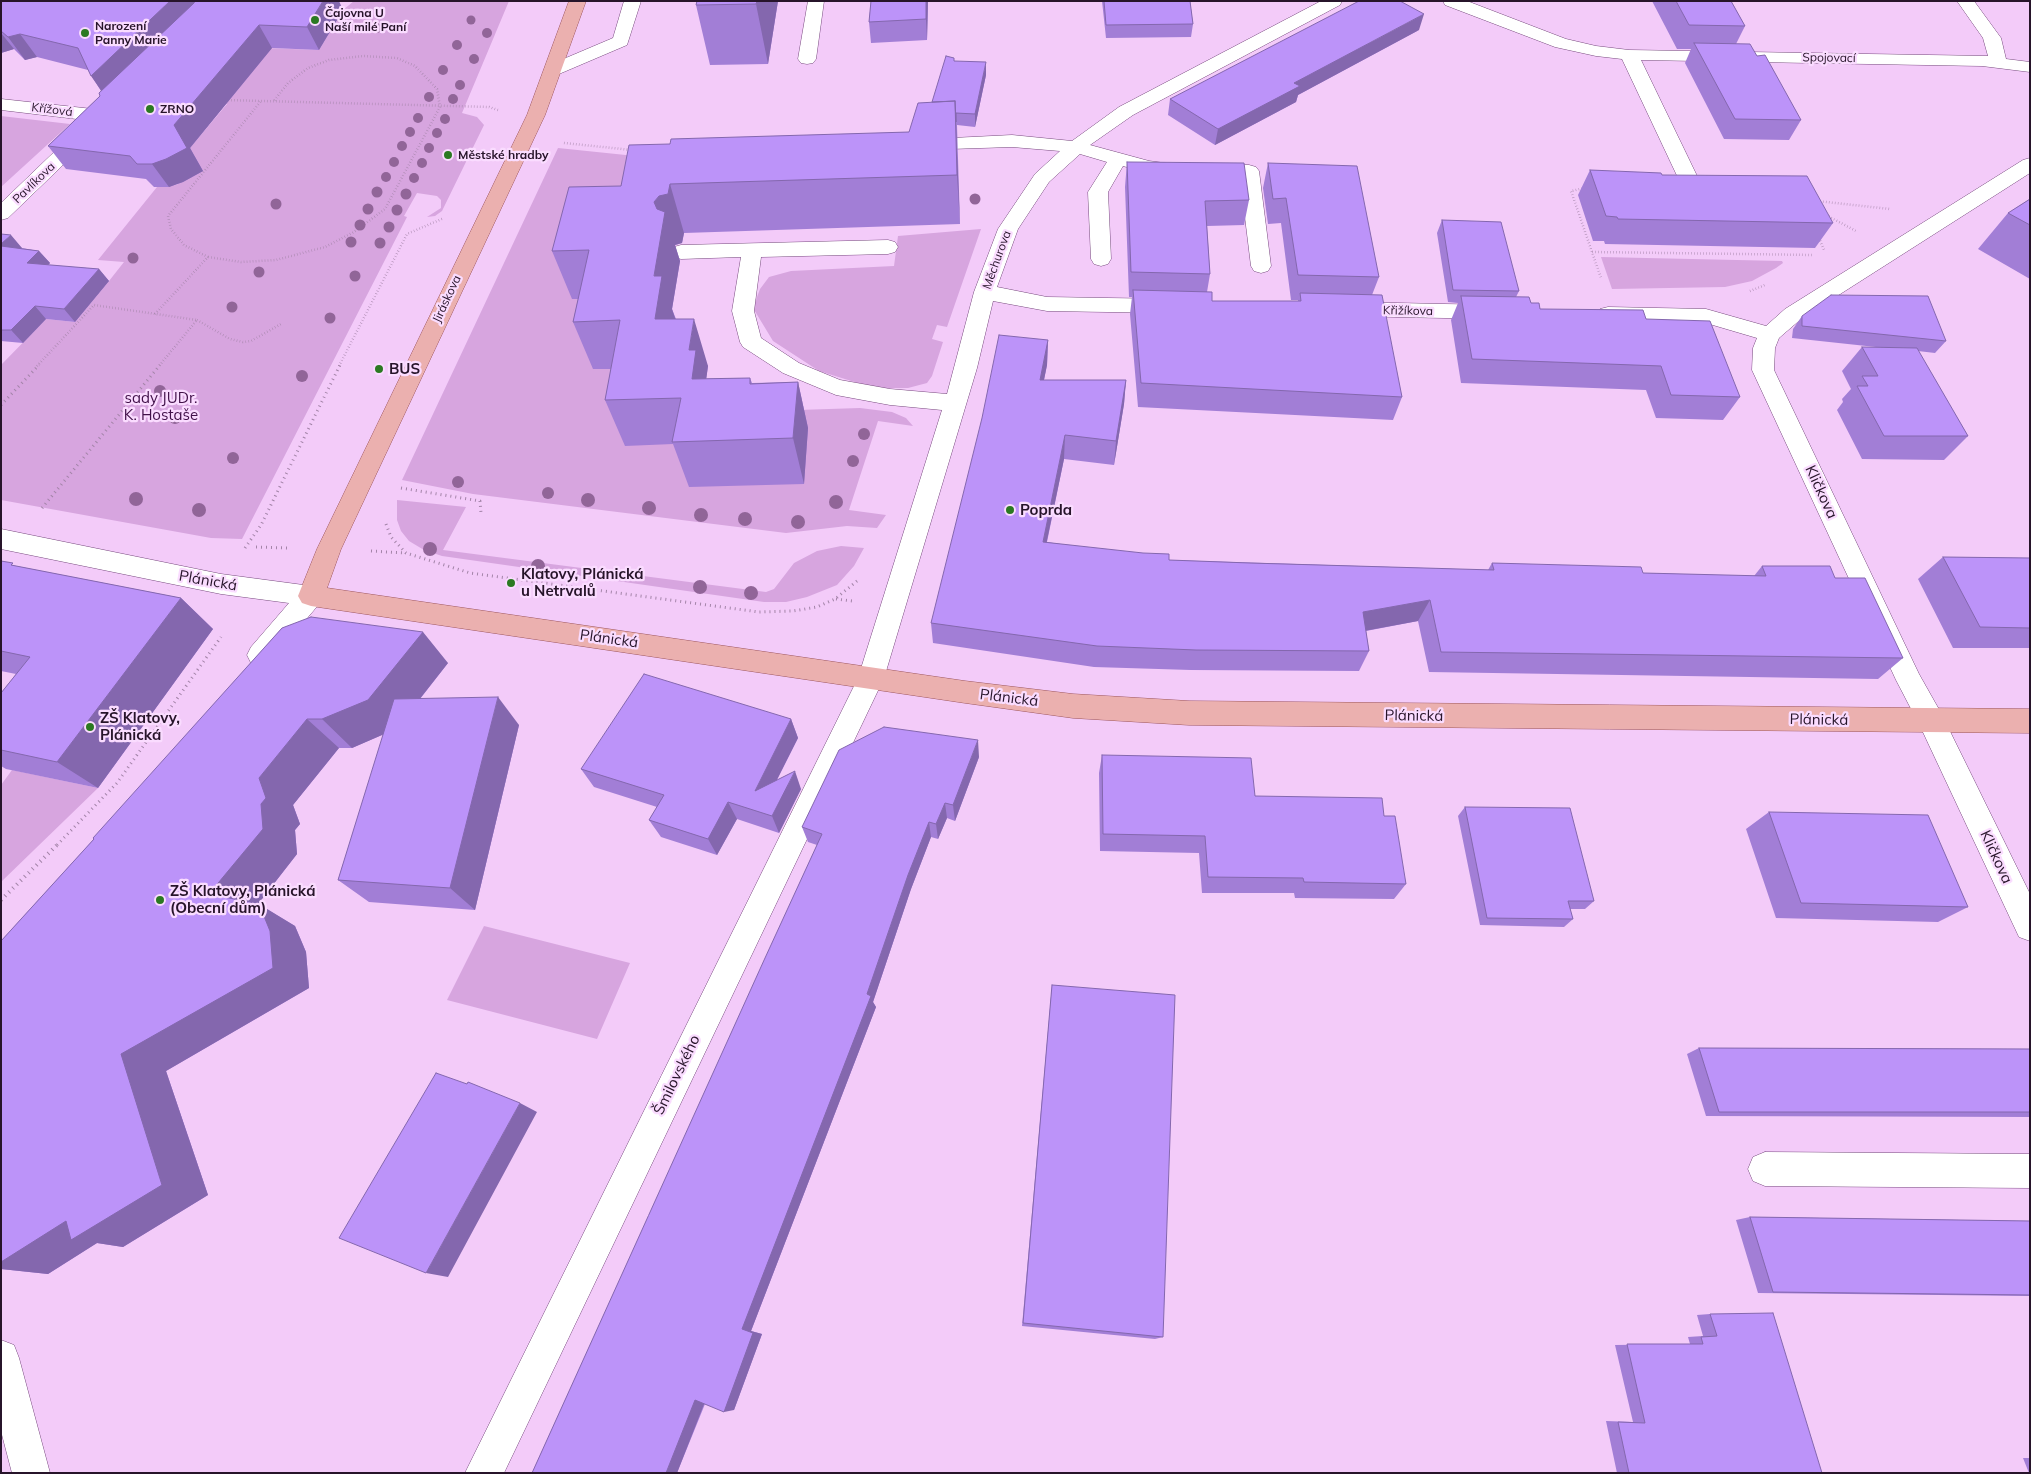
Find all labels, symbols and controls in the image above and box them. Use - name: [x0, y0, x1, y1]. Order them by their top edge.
- place label: Čajovna U Naší milé Paní: [325, 6, 406, 34]
- marker: Čajovna U Naší milé Paní: [309, 14, 321, 26]
- place label: Narození Panny Marie: [95, 19, 167, 47]
- marker: Narození Panny Marie: [79, 27, 91, 39]
- street label: Spojovací: [1802, 50, 1856, 66]
- street label: Křížová: [31, 100, 73, 120]
- place label: ZRNO: [160, 102, 194, 116]
- marker: ZRNO: [144, 103, 156, 115]
- place label: Městské hradby: [458, 148, 549, 162]
- marker: Městské hradby: [442, 149, 454, 161]
- street label: Pavlíkova: [10, 159, 58, 207]
- street label: Měchurova: [980, 229, 1014, 291]
- street label: Jiráskova: [430, 273, 464, 325]
- street label: Křižíkova: [1383, 303, 1433, 319]
- place label: BUS: [389, 360, 420, 378]
- marker: BUS: [373, 363, 385, 375]
- park label: sady JUDr. K. Hostaše: [124, 389, 198, 424]
- street label: Kličkova: [1801, 462, 1841, 522]
- place label: Poprda: [1020, 501, 1072, 519]
- marker: Poprda: [1004, 504, 1016, 516]
- place label: Klatovy, Plánická u Netrvalů: [521, 565, 644, 600]
- street label: Plánická: [177, 567, 239, 595]
- marker: Klatovy, Plánická u Netrvalů: [505, 577, 517, 589]
- street label: Plánická: [579, 626, 639, 652]
- street label: Plánická: [979, 685, 1039, 711]
- street label: Plánická: [1384, 706, 1444, 726]
- place label: ZŠ Klatovy, Plánická: [100, 709, 180, 744]
- street label: Plánická: [1789, 710, 1849, 730]
- marker: ZŠ Klatovy, Plánická: [84, 721, 96, 733]
- street label: Kličkova: [1976, 827, 2016, 887]
- place label: ZŠ Klatovy, Plánická (Obecní dům): [170, 882, 315, 917]
- marker: ZŠ Klatovy, Plánická (Obecní dům): [154, 894, 166, 906]
- street label: Šmilovského: [650, 1032, 704, 1118]

